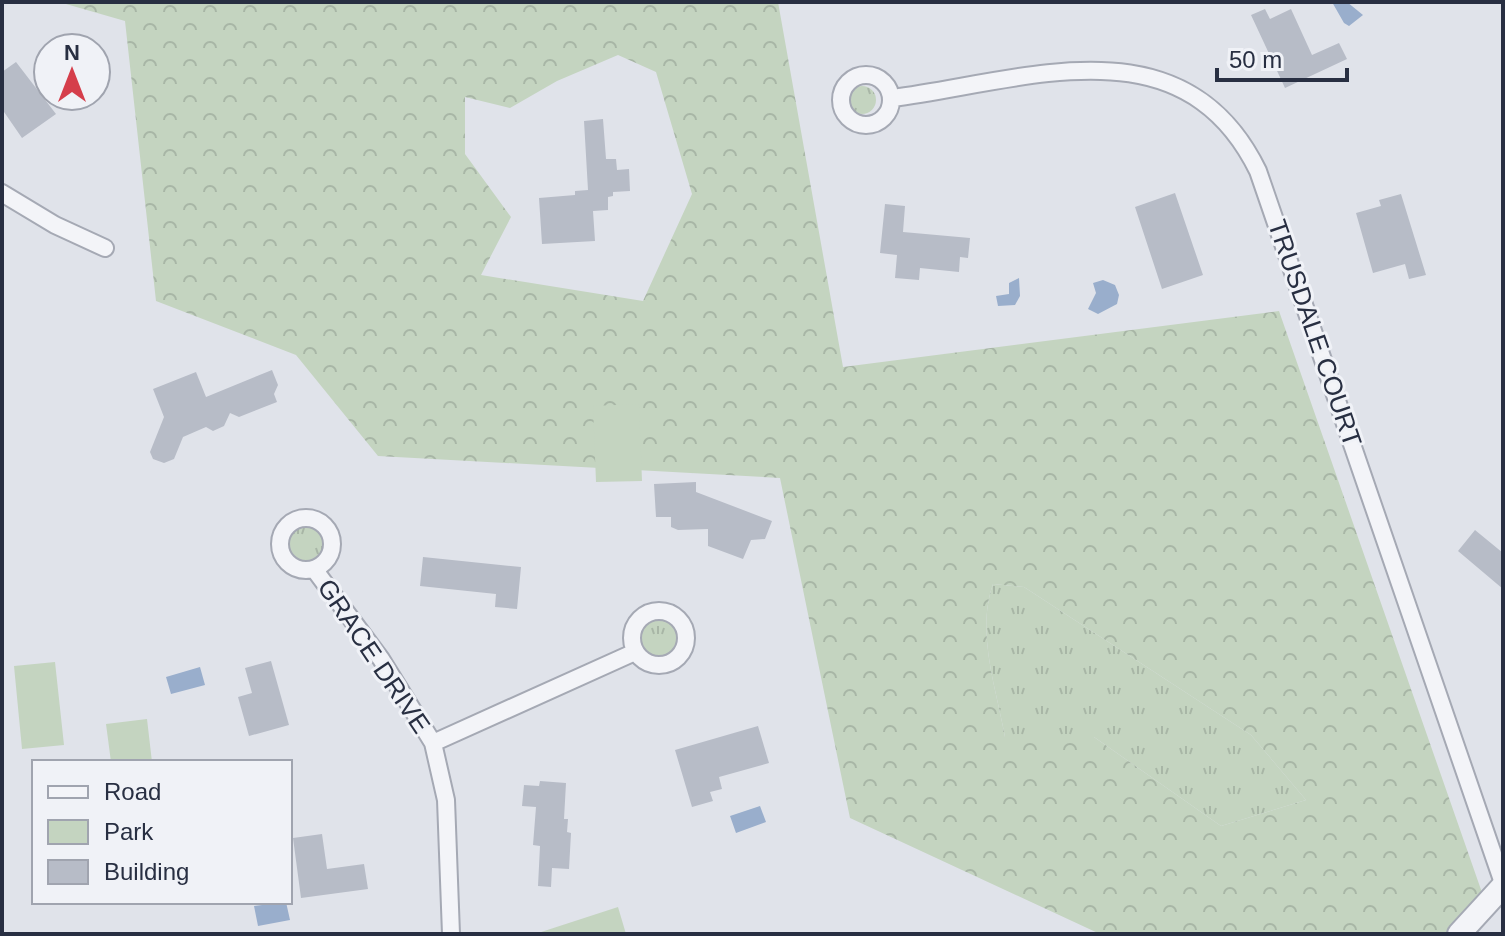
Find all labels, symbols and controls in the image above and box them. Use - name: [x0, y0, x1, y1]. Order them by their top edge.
- north arrow: [32, 32, 112, 112]
- scale bar: [1217, 32, 1347, 82]
- text: N: [64, 40, 80, 65]
- text: 50 m: [1229, 46, 1282, 73]
- street label: TRUSDALE COURT: [1262, 216, 1368, 450]
- street label: GRACE DRIVE: [311, 573, 437, 739]
- legend: [32, 760, 292, 904]
- text: Road: [104, 778, 161, 805]
- text: Park: [104, 818, 154, 845]
- text: Building: [104, 858, 189, 885]

